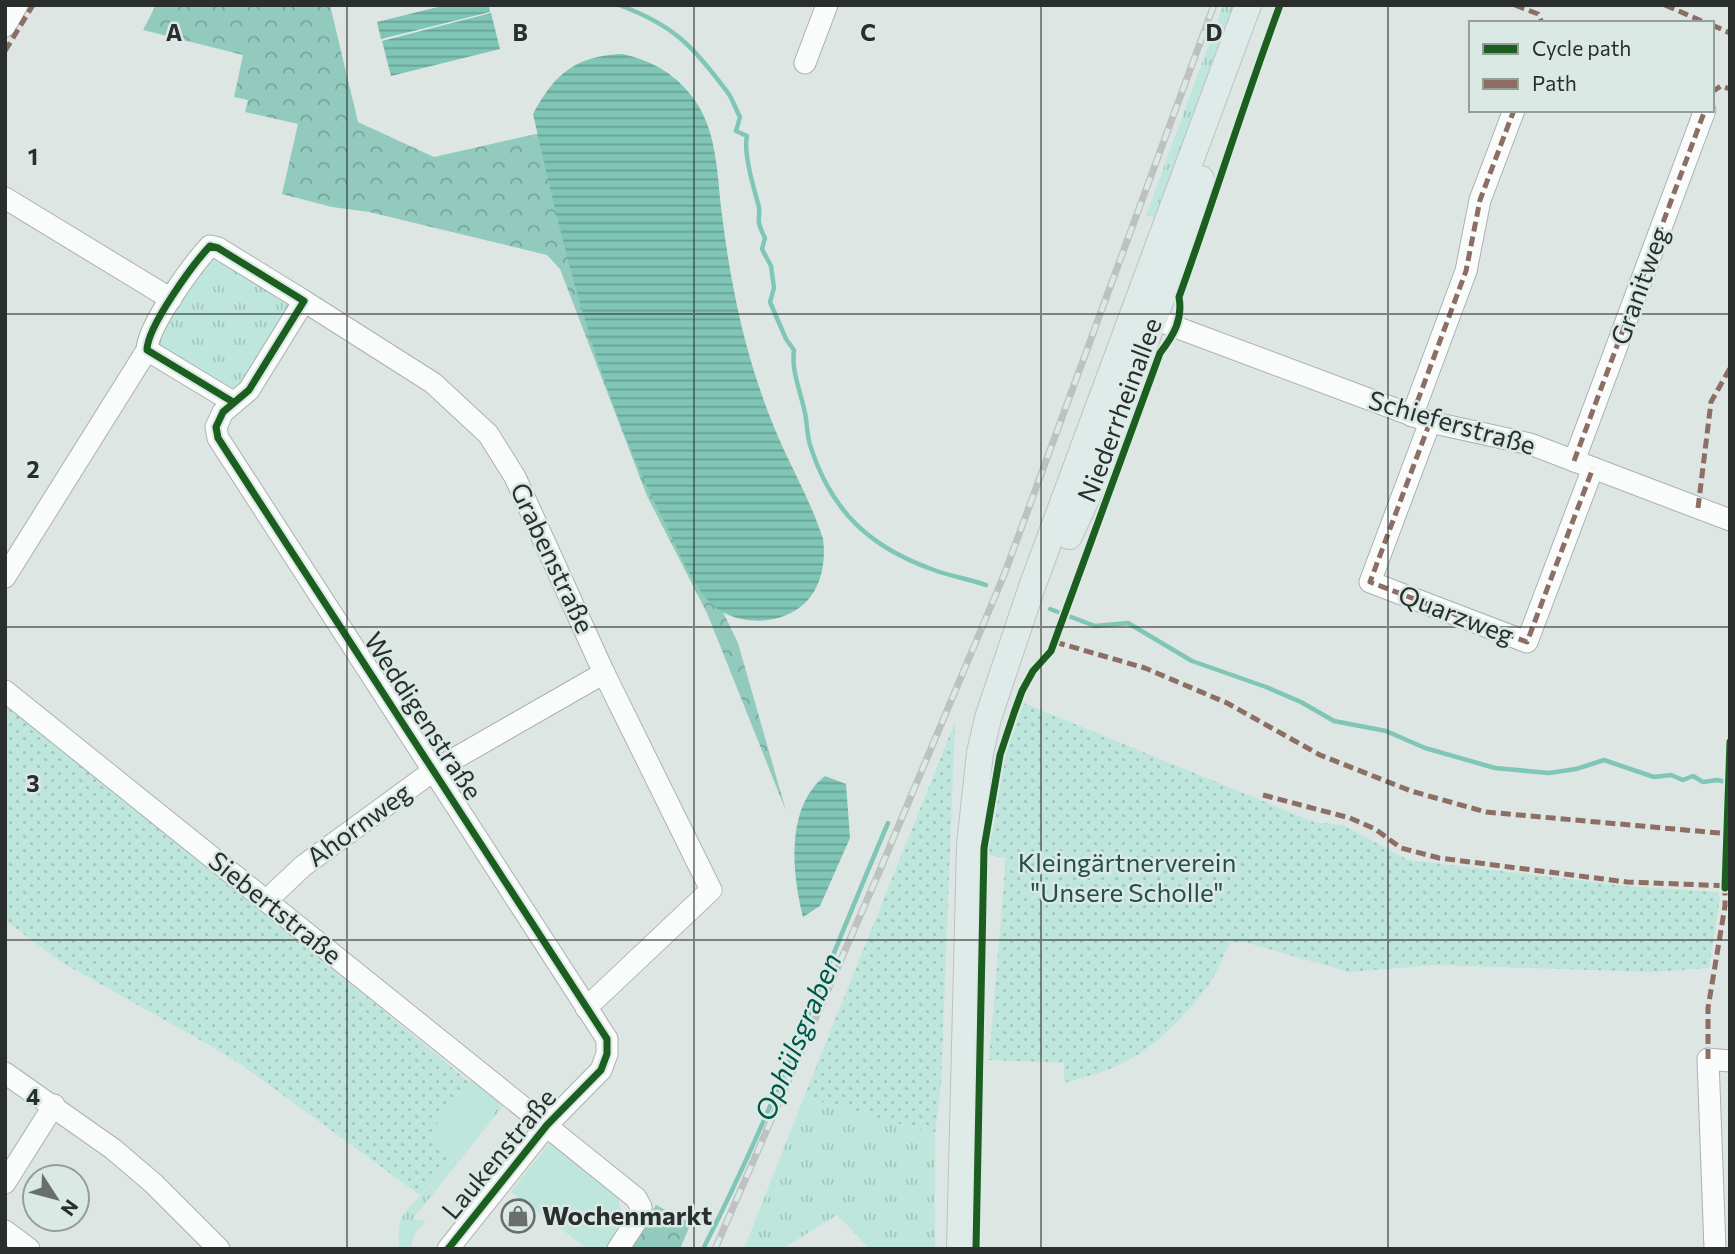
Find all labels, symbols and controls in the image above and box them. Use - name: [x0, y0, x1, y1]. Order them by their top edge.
- text: A: [166, 18, 183, 46]
- text: B: [512, 18, 528, 46]
- text: C: [860, 18, 876, 46]
- text: D: [1206, 18, 1223, 46]
- legend: [1469, 21, 1714, 112]
- text: Cycle path: [1532, 35, 1631, 60]
- text: Path: [1532, 70, 1577, 95]
- text: 1: [28, 142, 38, 170]
- street label: Granitweg: [1603, 222, 1674, 349]
- street label: Niederrheinallee: [1070, 313, 1167, 506]
- street label: Schieferstraße: [1365, 383, 1539, 460]
- text: 2: [26, 455, 40, 483]
- street label: Grabenstraße: [505, 477, 602, 638]
- street label: Quarzweg: [1395, 577, 1519, 650]
- street label: Weddigenstraße: [359, 626, 490, 805]
- text: 3: [26, 769, 40, 797]
- street label: Ahornweg: [300, 776, 416, 872]
- street label: Siebertstraße: [203, 844, 348, 970]
- park label: Kleingärtnerverein "Unsere Scholle": [1018, 846, 1236, 907]
- water label: Ophülsgraben: [746, 948, 848, 1126]
- text: 4: [26, 1082, 40, 1110]
- street label: Laukenstraße: [434, 1082, 561, 1225]
- north arrow: [21, 1163, 91, 1233]
- text: N: [57, 1196, 84, 1221]
- shop icon: Wochenmarkt: [499, 1197, 537, 1235]
- place label: Wochenmarkt: [542, 1199, 712, 1230]

